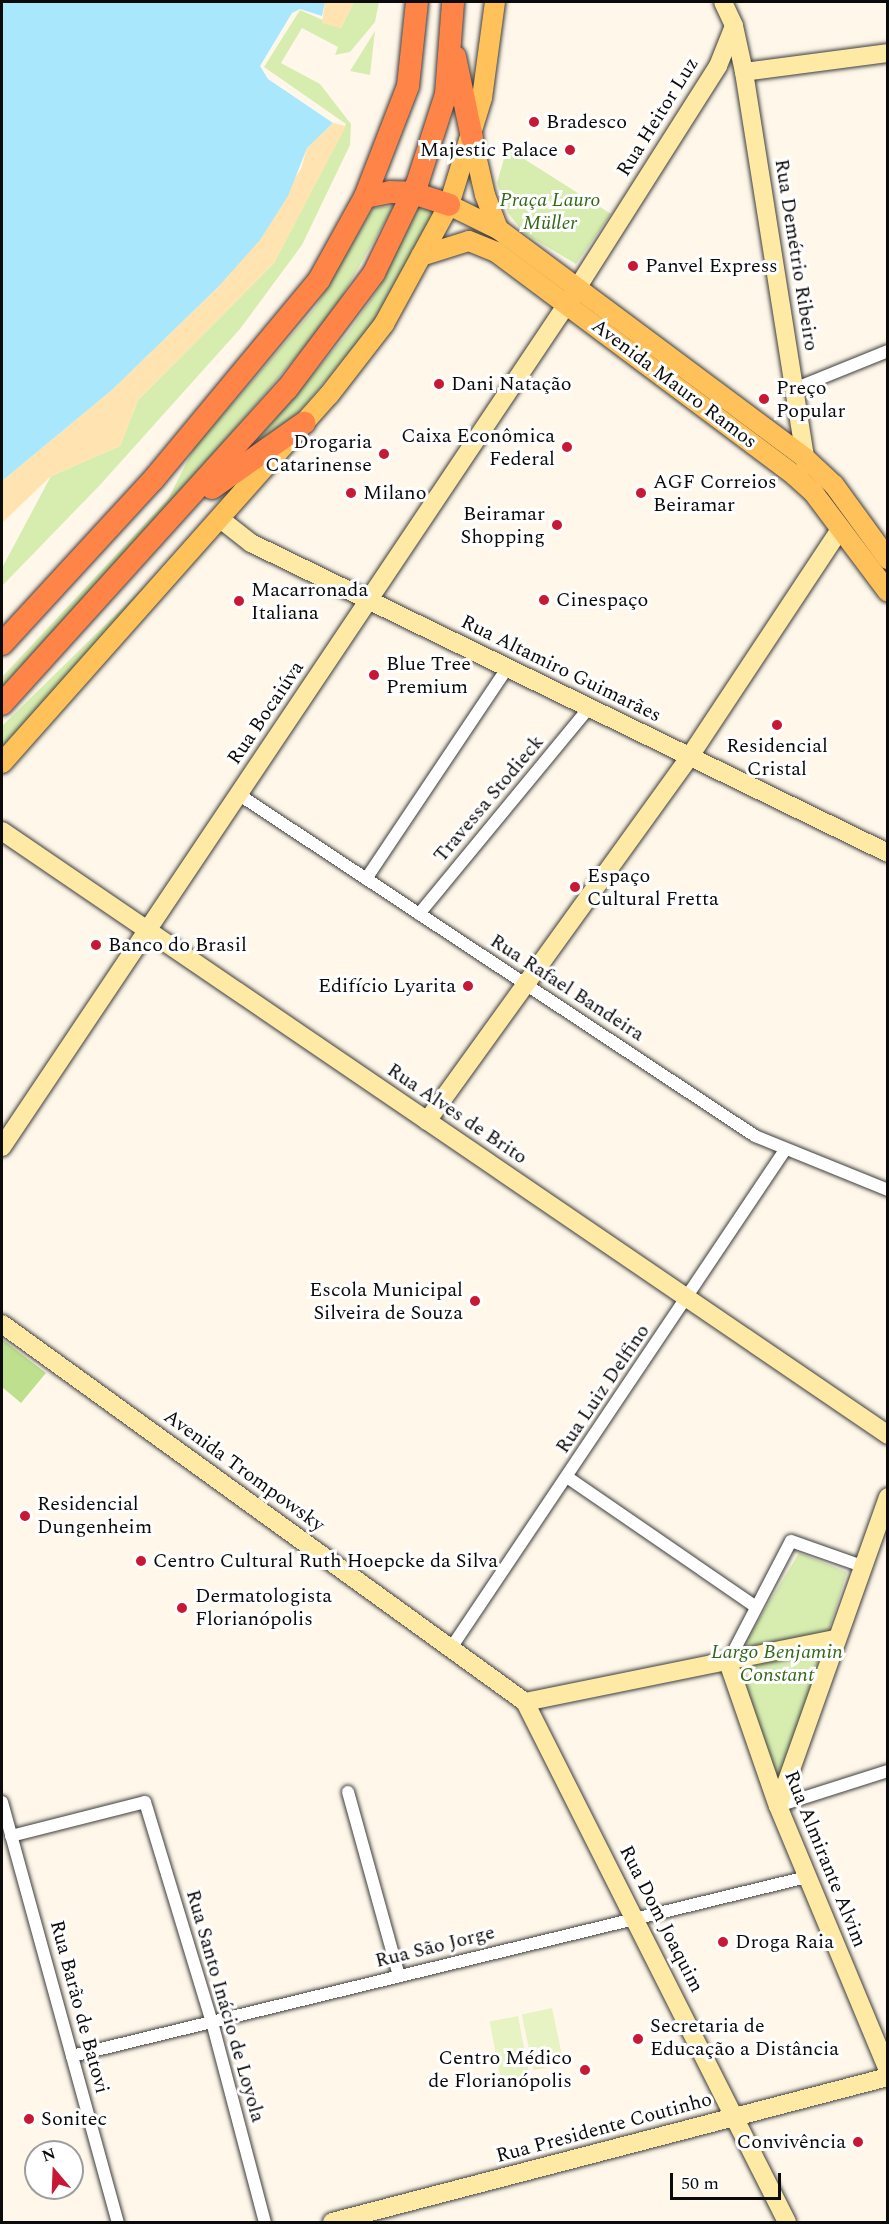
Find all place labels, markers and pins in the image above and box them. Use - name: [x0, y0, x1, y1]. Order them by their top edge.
- place label: Bradesco: [546, 110, 627, 134]
- marker: Bradesco: [527, 115, 541, 129]
- place label: Majestic Palace: [420, 138, 558, 162]
- marker: Majestic Palace: [563, 143, 577, 157]
- place label: Panvel Express: [645, 254, 778, 278]
- marker: Panvel Express: [626, 259, 640, 273]
- place label: Dani Natação: [451, 372, 572, 396]
- place label: Preço Popular: [776, 376, 845, 423]
- marker: Dani Natação: [432, 377, 446, 391]
- marker: Preço Popular: [757, 392, 771, 406]
- place label: Caixa Econômica Federal: [401, 424, 555, 471]
- place label: Drogaria Catarinense: [265, 430, 372, 477]
- marker: Caixa Econômica Federal: [560, 440, 574, 454]
- marker: Drogaria Catarinense: [377, 447, 391, 461]
- place label: AGF Correios Beiramar: [653, 470, 777, 517]
- place label: Milano: [363, 481, 427, 505]
- marker: Milano: [344, 486, 358, 500]
- marker: AGF Correios Beiramar: [634, 486, 648, 500]
- place label: Beiramar Shopping: [461, 502, 545, 549]
- marker: Beiramar Shopping: [550, 518, 564, 532]
- place label: Macarronada Italiana: [251, 578, 368, 625]
- place label: Cinespaço: [556, 588, 648, 612]
- marker: Cinespaço: [537, 593, 551, 607]
- marker: Macarronada Italiana: [232, 594, 246, 608]
- place label: Blue Tree Premium: [386, 652, 471, 699]
- marker: Blue Tree Premium: [367, 668, 381, 682]
- marker: Residencial Cristal: [770, 718, 784, 732]
- place label: Residencial Cristal: [726, 734, 828, 781]
- place label: Espaço Cultural Fretta: [587, 864, 719, 911]
- marker: Espaço Cultural Fretta: [568, 880, 582, 894]
- place label: Banco do Brasil: [108, 933, 247, 957]
- marker: Banco do Brasil: [89, 938, 103, 952]
- place label: Edifício Lyarita: [318, 974, 456, 998]
- marker: Edifício Lyarita: [461, 979, 475, 993]
- place label: Escola Municipal Silveira de Souza: [309, 1278, 463, 1325]
- marker: Escola Municipal Silveira de Souza: [468, 1294, 482, 1308]
- place label: Residencial Dungenheim: [37, 1492, 152, 1539]
- marker: Residencial Dungenheim: [18, 1509, 32, 1523]
- place label: Centro Cultural Ruth Hoepcke da Silva: [153, 1549, 498, 1573]
- marker: Centro Cultural Ruth Hoepcke da Silva: [134, 1554, 148, 1568]
- place label: Dermatologista Florianópolis: [195, 1584, 332, 1631]
- marker: Dermatologista Florianópolis: [173, 1599, 191, 1617]
- place label: Droga Raia: [735, 1930, 834, 1954]
- marker: Droga Raia: [716, 1935, 730, 1949]
- place label: Secretaria de Educação a Distância: [650, 2015, 839, 2062]
- marker: Secretaria de Educação a Distância: [631, 2032, 645, 2046]
- place label: Centro Médico de Florianópolis: [428, 2046, 572, 2093]
- marker: Centro Médico de Florianópolis: [576, 2061, 594, 2079]
- place label: Sonitec: [41, 2107, 107, 2131]
- marker: Sonitec: [22, 2112, 36, 2126]
- place label: Convivência: [737, 2130, 846, 2154]
- marker: Convivência: [851, 2135, 865, 2149]

